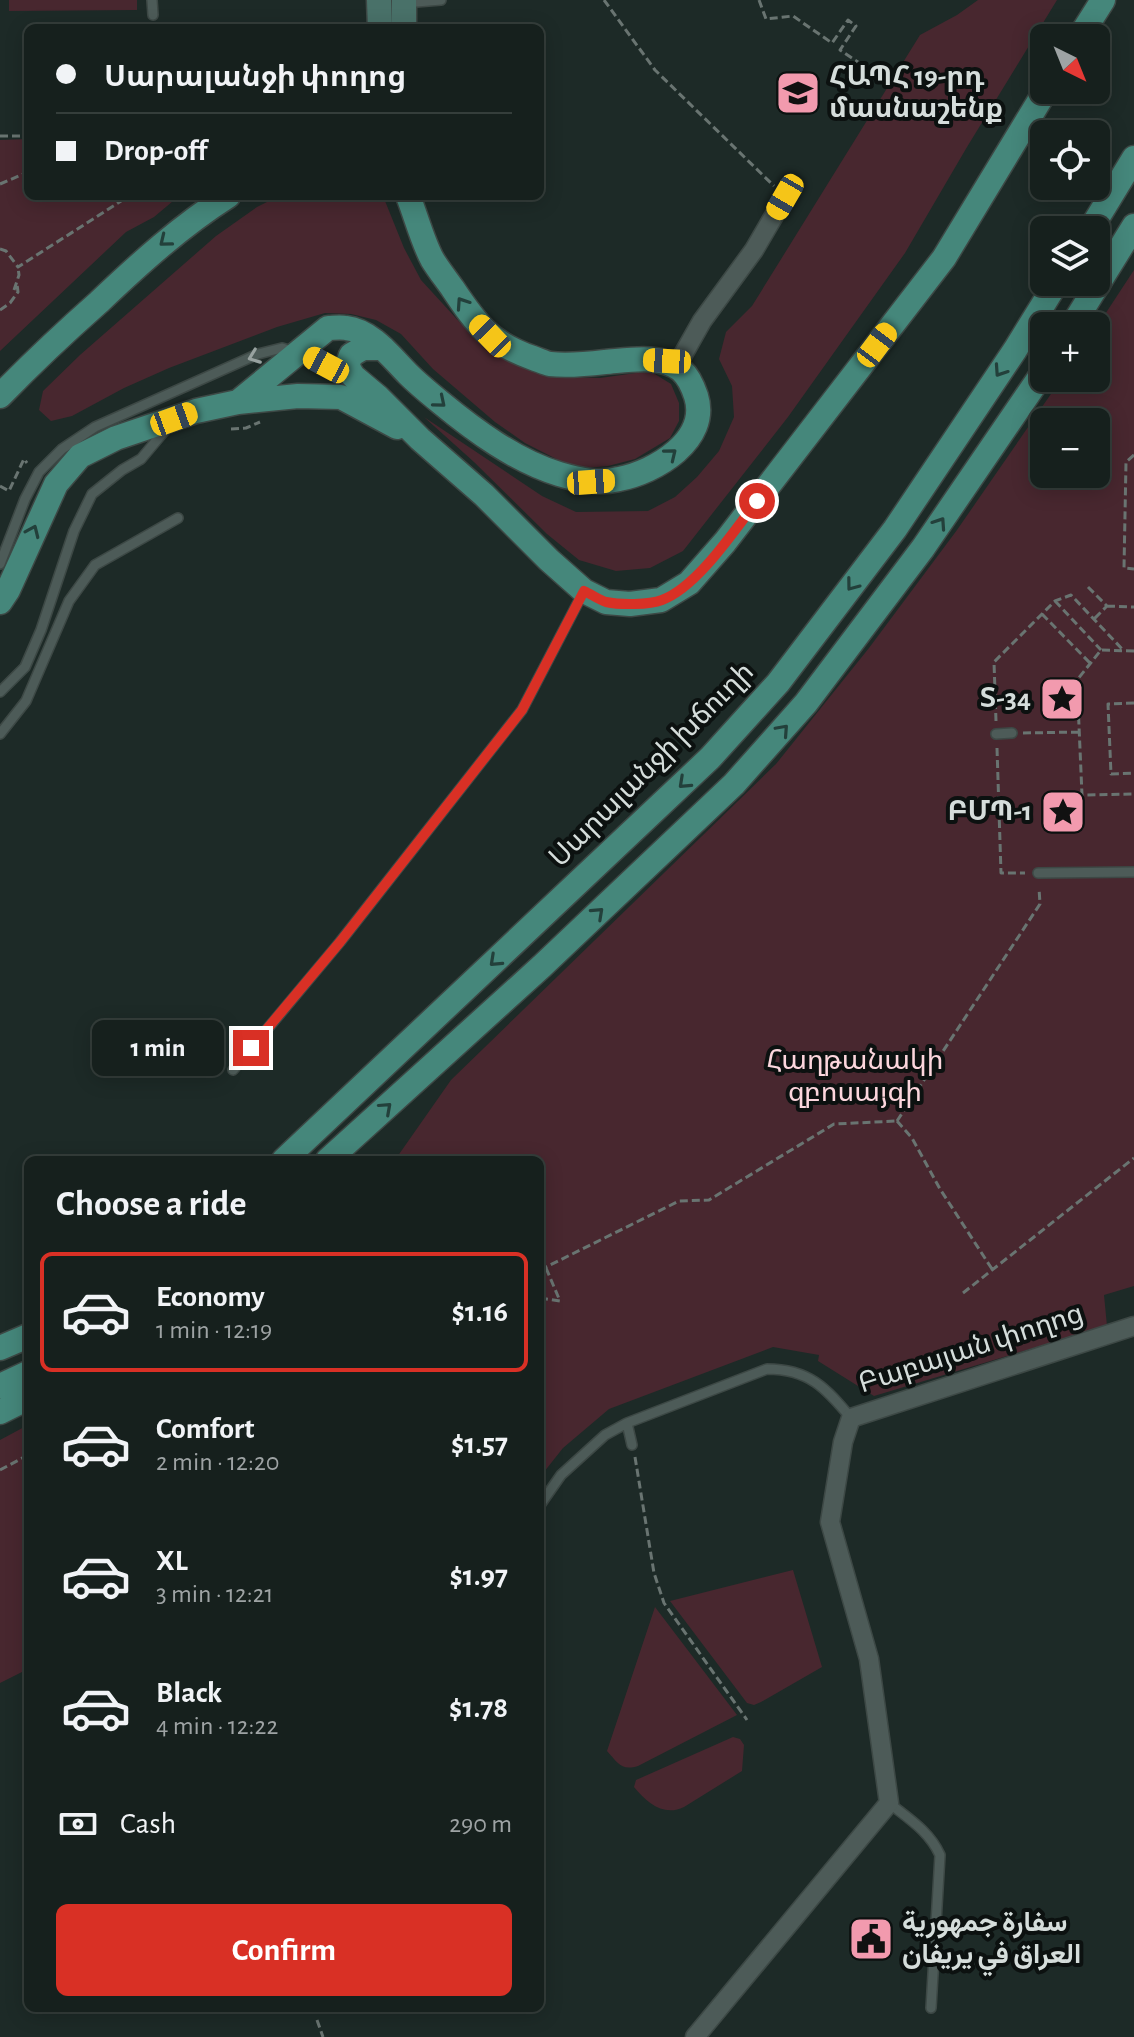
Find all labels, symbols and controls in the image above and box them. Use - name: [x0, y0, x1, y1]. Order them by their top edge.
- north arrow: [1030, 24, 1110, 104]
- map controls: [1030, 24, 1110, 488]
- text: Սարալանջի փողոց: [104, 62, 406, 92]
- place label: ՀԱՊՀ 19-րդ մասնաշենք: [829, 63, 1003, 124]
- school or university icon: ՀԱՊՀ 19-րդ մասնաշենք: [774, 69, 822, 117]
- button: locate: [1030, 120, 1110, 200]
- text: Drop-off: [104, 136, 207, 166]
- car: [763, 170, 807, 224]
- button: layers: [1030, 216, 1110, 296]
- one-way arrow: [159, 232, 174, 246]
- one-way arrow: [457, 298, 472, 312]
- car: [465, 310, 515, 362]
- button: +: [1030, 312, 1110, 392]
- car: [853, 319, 901, 371]
- car: [299, 343, 353, 387]
- one-way arrow: [248, 347, 262, 364]
- car: [642, 348, 692, 374]
- one-way arrow: [995, 363, 1010, 377]
- one-way arrow: [431, 392, 446, 406]
- car: [147, 400, 201, 438]
- button: −: [1030, 408, 1110, 488]
- one-way arrow: [661, 450, 676, 464]
- car: [566, 468, 616, 496]
- route start: [739, 483, 775, 519]
- one-way arrow: [930, 518, 945, 532]
- one-way arrow: [24, 525, 40, 540]
- one-way arrow: [847, 576, 862, 591]
- street label: Սարալանջի խճուղի: [545, 658, 760, 873]
- place icon: Տ-34: [1038, 675, 1086, 723]
- place label: Տ-34: [980, 685, 1031, 713]
- one-way arrow: [773, 724, 787, 739]
- one-way arrow: [679, 773, 693, 788]
- place icon: ԲՄՊ-1: [1039, 788, 1087, 836]
- place label: ԲՄՊ-1: [948, 798, 1032, 826]
- one-way arrow: [589, 908, 604, 922]
- one-way arrow: [490, 952, 504, 966]
- callout: 1 min: [91, 1020, 223, 1076]
- route end: [233, 1030, 269, 1066]
- text: 1 min: [131, 1035, 185, 1061]
- park label: Հաղթանակի զբոսայգի: [767, 1047, 943, 1108]
- one-way arrow: [377, 1102, 391, 1117]
- text: Choose a ride: [56, 1186, 246, 1222]
- icon: car: [60, 1276, 132, 1348]
- text: Economy: [156, 1282, 265, 1312]
- text: $1.16: [452, 1297, 508, 1327]
- street label: Բաբայան փողոց: [855, 1299, 1087, 1400]
- text: 1 min · 12:19: [156, 1317, 272, 1343]
- icon: car: [60, 1408, 132, 1480]
- text: Comfort: [156, 1414, 255, 1444]
- text: $1.57: [451, 1429, 508, 1459]
- text: 2 min · 12:20: [156, 1449, 279, 1475]
- icon: car: [60, 1540, 132, 1612]
- text: XL: [156, 1546, 188, 1576]
- text: $1.97: [449, 1561, 508, 1591]
- text: 3 min · 12:21: [156, 1581, 274, 1607]
- icon: car: [60, 1672, 132, 1744]
- text: Black: [156, 1678, 222, 1708]
- text: $1.78: [449, 1693, 508, 1723]
- text: 4 min · 12:22: [156, 1713, 278, 1739]
- icon: cash: [56, 1802, 100, 1846]
- text: Cash: [120, 1809, 176, 1839]
- text: 290 m: [449, 1811, 512, 1837]
- button: Confirm: [56, 1904, 512, 1996]
- place label: سفارة جمهورية العراق في يريفان: [902, 1909, 1081, 1977]
- public building icon: سفارة جمهورية العراق في يريفان: [847, 1915, 895, 1963]

